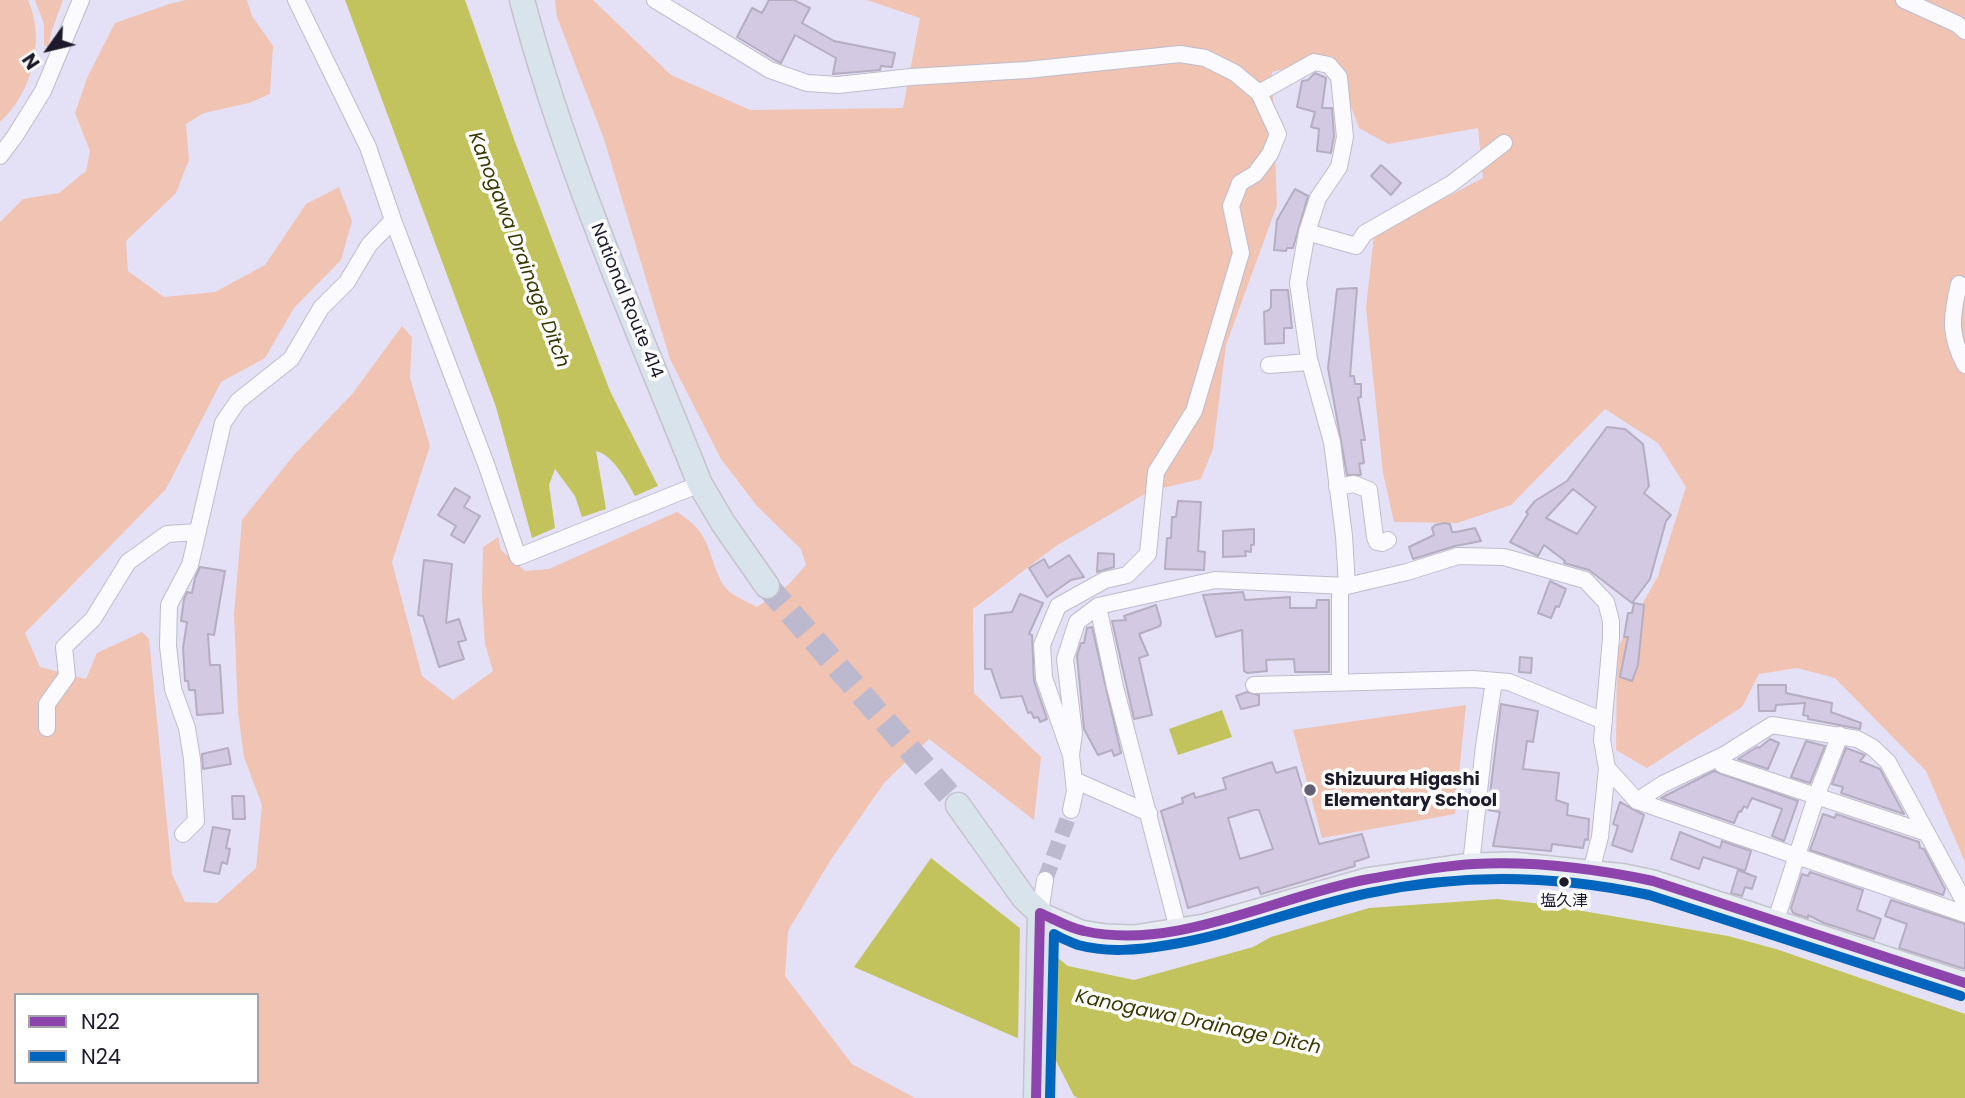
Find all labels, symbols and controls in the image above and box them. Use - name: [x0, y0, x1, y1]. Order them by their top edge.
- north arrow: [14, 14, 84, 84]
- text: N: [16, 48, 46, 75]
- water label: Kanogawa Drainage Ditch: [462, 129, 574, 371]
- street label: National Route 414: [585, 220, 667, 382]
- place label: Shizuura Higashi Elementary School: [1324, 769, 1497, 812]
- marker: Shizuura Higashi Elementary School: [1302, 782, 1318, 798]
- marker: 塩久津: [1557, 875, 1571, 889]
- place label: 塩久津: [1540, 892, 1588, 912]
- water label: Kanogawa Drainage Ditch: [1073, 986, 1323, 1060]
- legend: [14, 993, 259, 1084]
- text: N22: [81, 1007, 120, 1036]
- text: N24: [81, 1042, 121, 1071]

